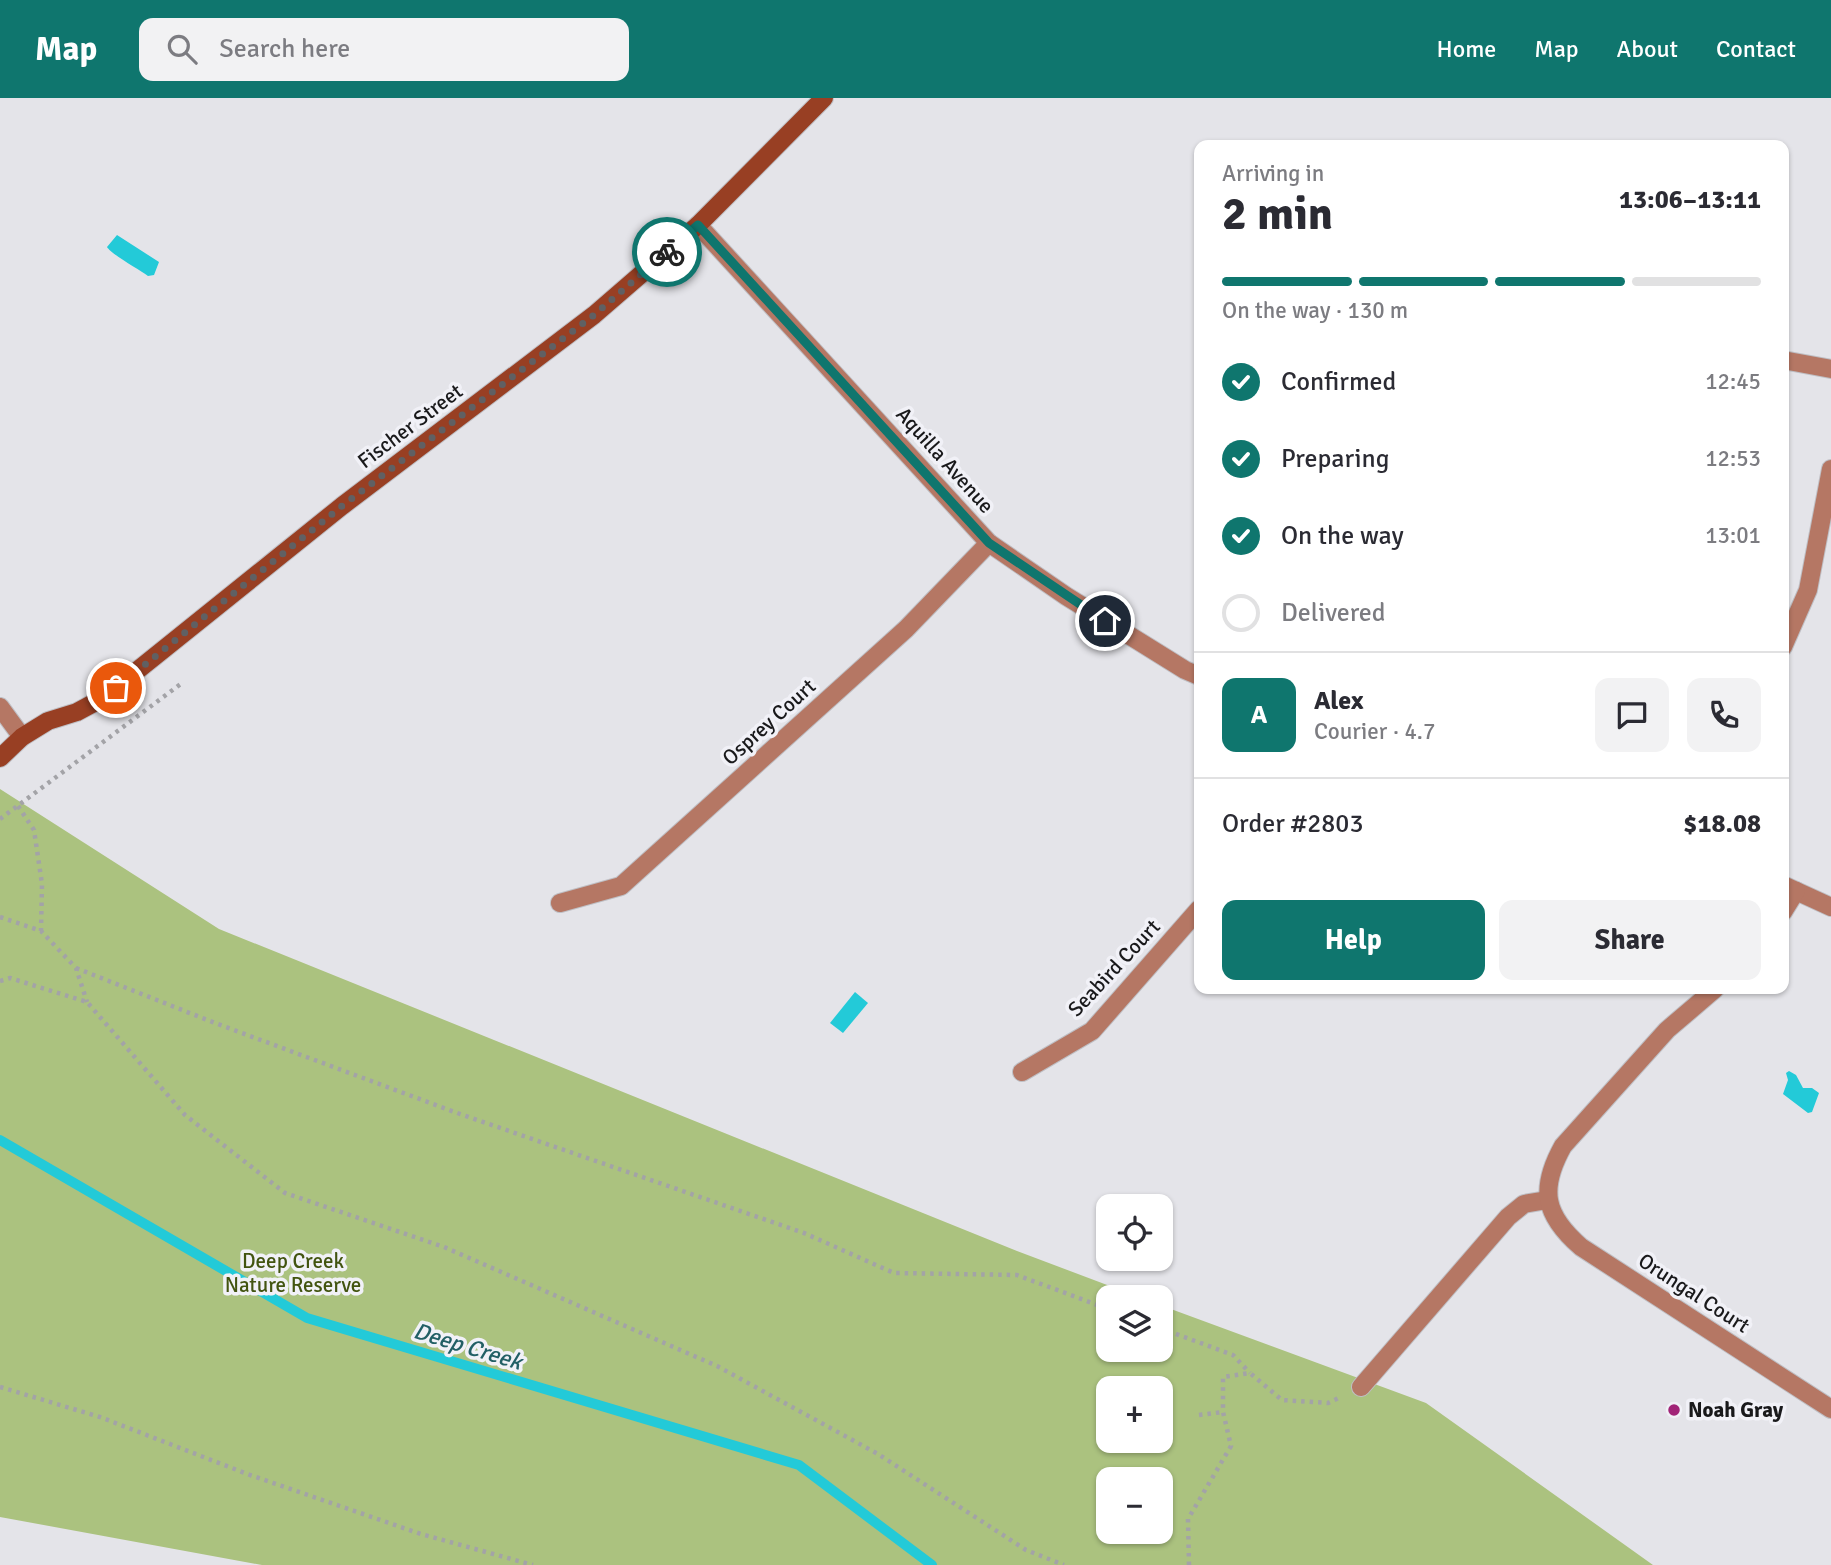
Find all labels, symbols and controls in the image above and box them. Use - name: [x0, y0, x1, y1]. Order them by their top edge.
- search box: [139, 18, 629, 81]
- text: Map: [35, 29, 97, 70]
- icon: search: [163, 30, 201, 68]
- text: Search here: [219, 33, 350, 65]
- text: Home: [1436, 34, 1496, 64]
- text: Map: [1534, 34, 1579, 64]
- text: About: [1617, 34, 1678, 64]
- text: Contact: [1716, 34, 1796, 64]
- text: Arriving in: [1222, 159, 1324, 188]
- text: 13:06–13:11: [1619, 184, 1761, 216]
- text: 2 min: [1222, 186, 1333, 242]
- courier: [632, 217, 702, 287]
- icon: bike: [648, 233, 686, 271]
- text: On the way · 130 m: [1222, 296, 1408, 325]
- icon: check: [1222, 363, 1260, 401]
- text: Confirmed: [1281, 366, 1396, 398]
- text: 12:45: [1705, 367, 1761, 396]
- street label: Fischer Street: [352, 378, 468, 474]
- street label: Aquilla Avenue: [891, 402, 999, 518]
- icon: check: [1222, 440, 1260, 478]
- text: Preparing: [1281, 443, 1389, 475]
- text: 12:53: [1705, 444, 1761, 473]
- icon: check: [1222, 517, 1260, 555]
- text: On the way: [1281, 520, 1404, 552]
- text: 13:01: [1705, 521, 1761, 550]
- pin: [1075, 591, 1135, 651]
- text: Delivered: [1281, 597, 1386, 629]
- icon: home: [1086, 602, 1124, 640]
- pin: [86, 658, 146, 718]
- icon: bag: [97, 669, 135, 707]
- street label: Osprey Court: [717, 673, 821, 771]
- button: chat: [1595, 678, 1669, 752]
- button: phone: [1687, 678, 1761, 752]
- text: Alex: [1314, 685, 1364, 717]
- text: A: [1251, 699, 1267, 731]
- text: Courier · 4.7: [1314, 717, 1435, 746]
- text: Order #2803: [1222, 808, 1363, 840]
- text: $18.08: [1683, 808, 1761, 840]
- button: Help: [1222, 900, 1485, 980]
- button: Share: [1499, 900, 1761, 980]
- street label: Seabird Court: [1062, 914, 1166, 1022]
- map controls: [1096, 1194, 1173, 1544]
- button: locate: [1096, 1194, 1173, 1271]
- street label: Orungal Court: [1633, 1247, 1755, 1339]
- park label: Deep Creek Nature Reserve: [225, 1248, 361, 1298]
- button: layers: [1096, 1285, 1173, 1362]
- water label: Deep Creek: [410, 1316, 528, 1377]
- button: +: [1096, 1376, 1173, 1453]
- place label: Noah Gray: [1688, 1397, 1784, 1423]
- marker: Noah Gray: [1666, 1402, 1682, 1418]
- button: −: [1096, 1467, 1173, 1544]

